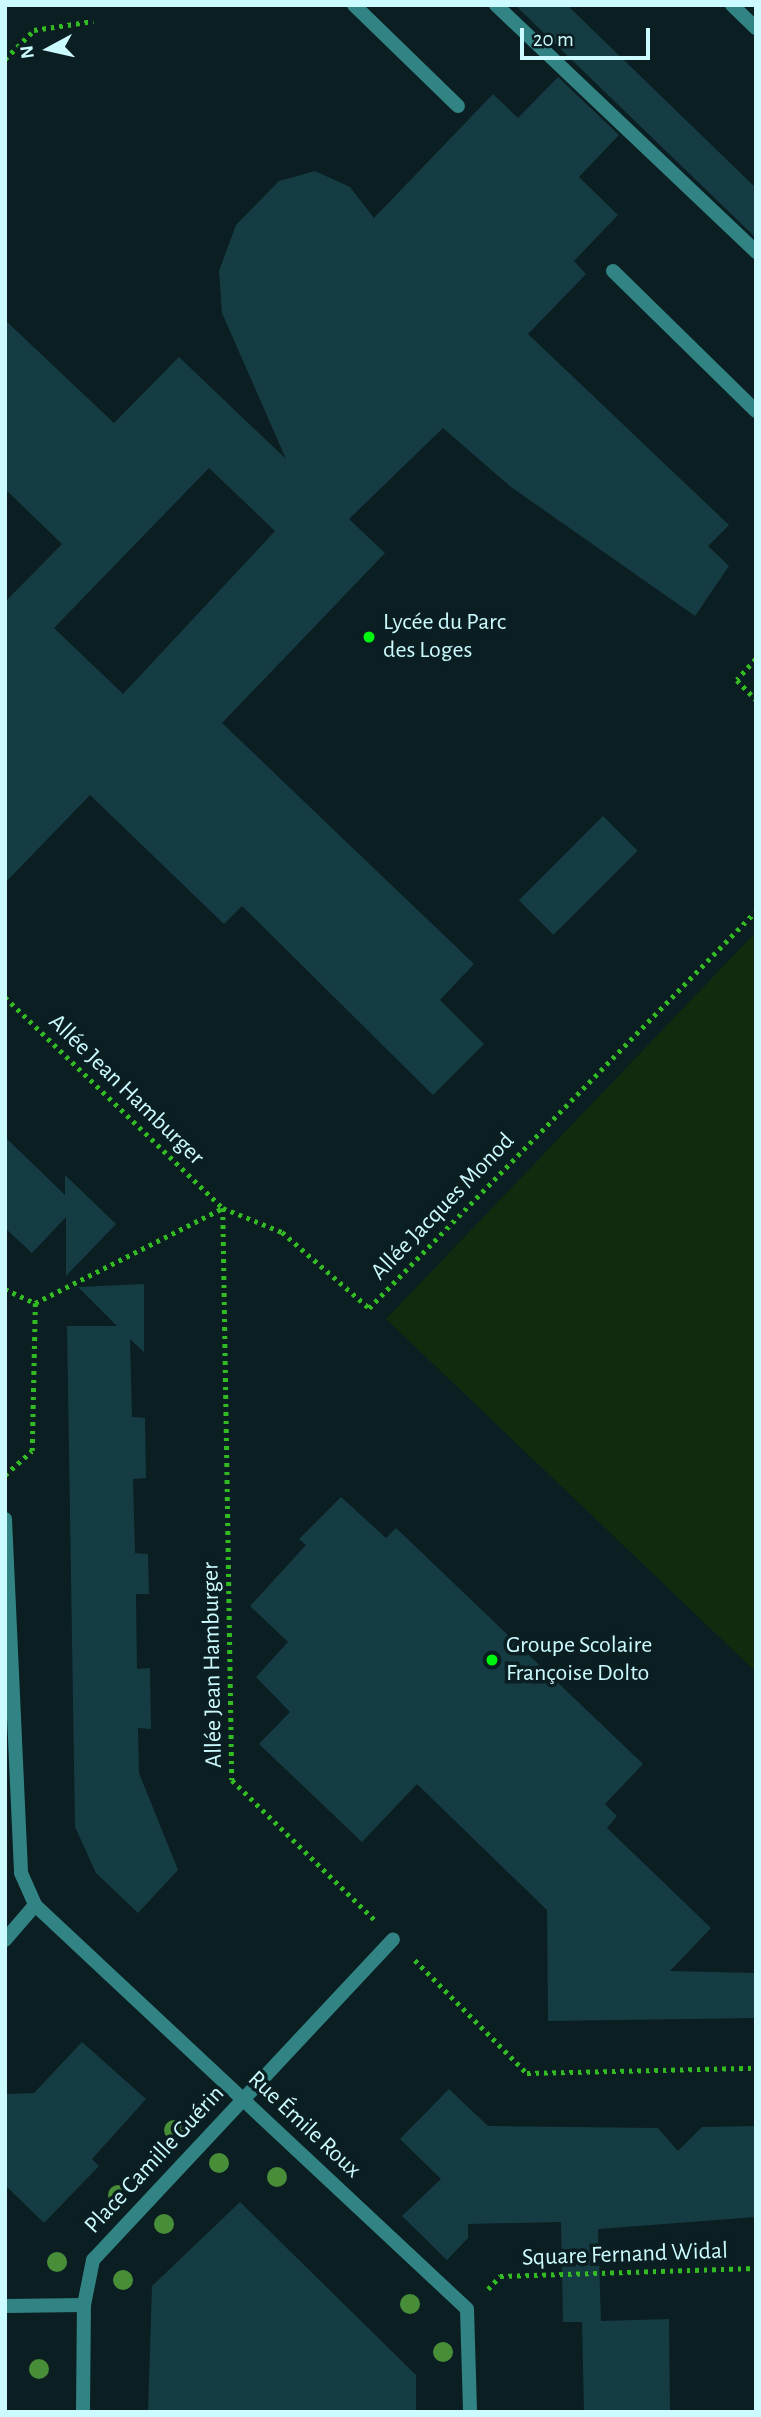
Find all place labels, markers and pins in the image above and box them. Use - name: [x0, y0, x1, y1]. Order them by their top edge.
- place label: Lycée du Parc des Loges: [383, 609, 506, 665]
- marker: Lycée du Parc des Loges: [361, 629, 377, 645]
- place label: Groupe Scolaire Françoise Dolto: [506, 1632, 652, 1688]
- marker: Groupe Scolaire Françoise Dolto: [484, 1652, 500, 1668]

